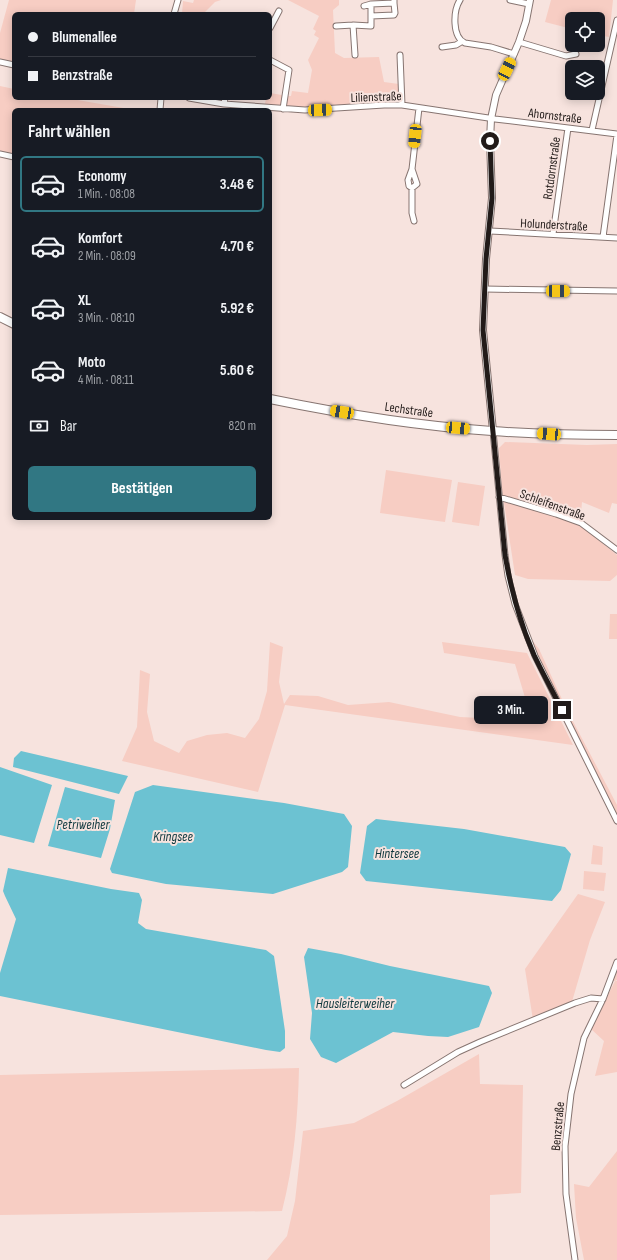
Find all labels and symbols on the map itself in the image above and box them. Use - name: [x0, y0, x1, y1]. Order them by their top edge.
- car: [496, 56, 518, 82]
- street label: Lilienstraße: [350, 88, 402, 106]
- car: [308, 104, 332, 116]
- street label: Ahornstraße: [526, 105, 583, 127]
- car: [408, 123, 422, 149]
- route start: [481, 132, 499, 150]
- street label: Rotdornstraße: [540, 136, 564, 200]
- street label: Holunderstraße: [520, 215, 588, 235]
- car: [546, 285, 570, 297]
- street label: Lechstraße: [384, 399, 434, 421]
- car: [329, 404, 355, 420]
- car: [446, 421, 470, 435]
- car: [537, 427, 561, 441]
- street label: Schleifenstraße: [518, 486, 588, 524]
- callout: 3 Min.: [474, 696, 548, 724]
- route end: [553, 701, 571, 719]
- water label: Petriweiher: [57, 816, 111, 833]
- water label: Kringsee: [153, 828, 194, 845]
- water label: Hintersee: [375, 845, 420, 862]
- water label: Hausleiterweiher: [316, 995, 395, 1012]
- street label: Benzstraße: [548, 1101, 568, 1151]

